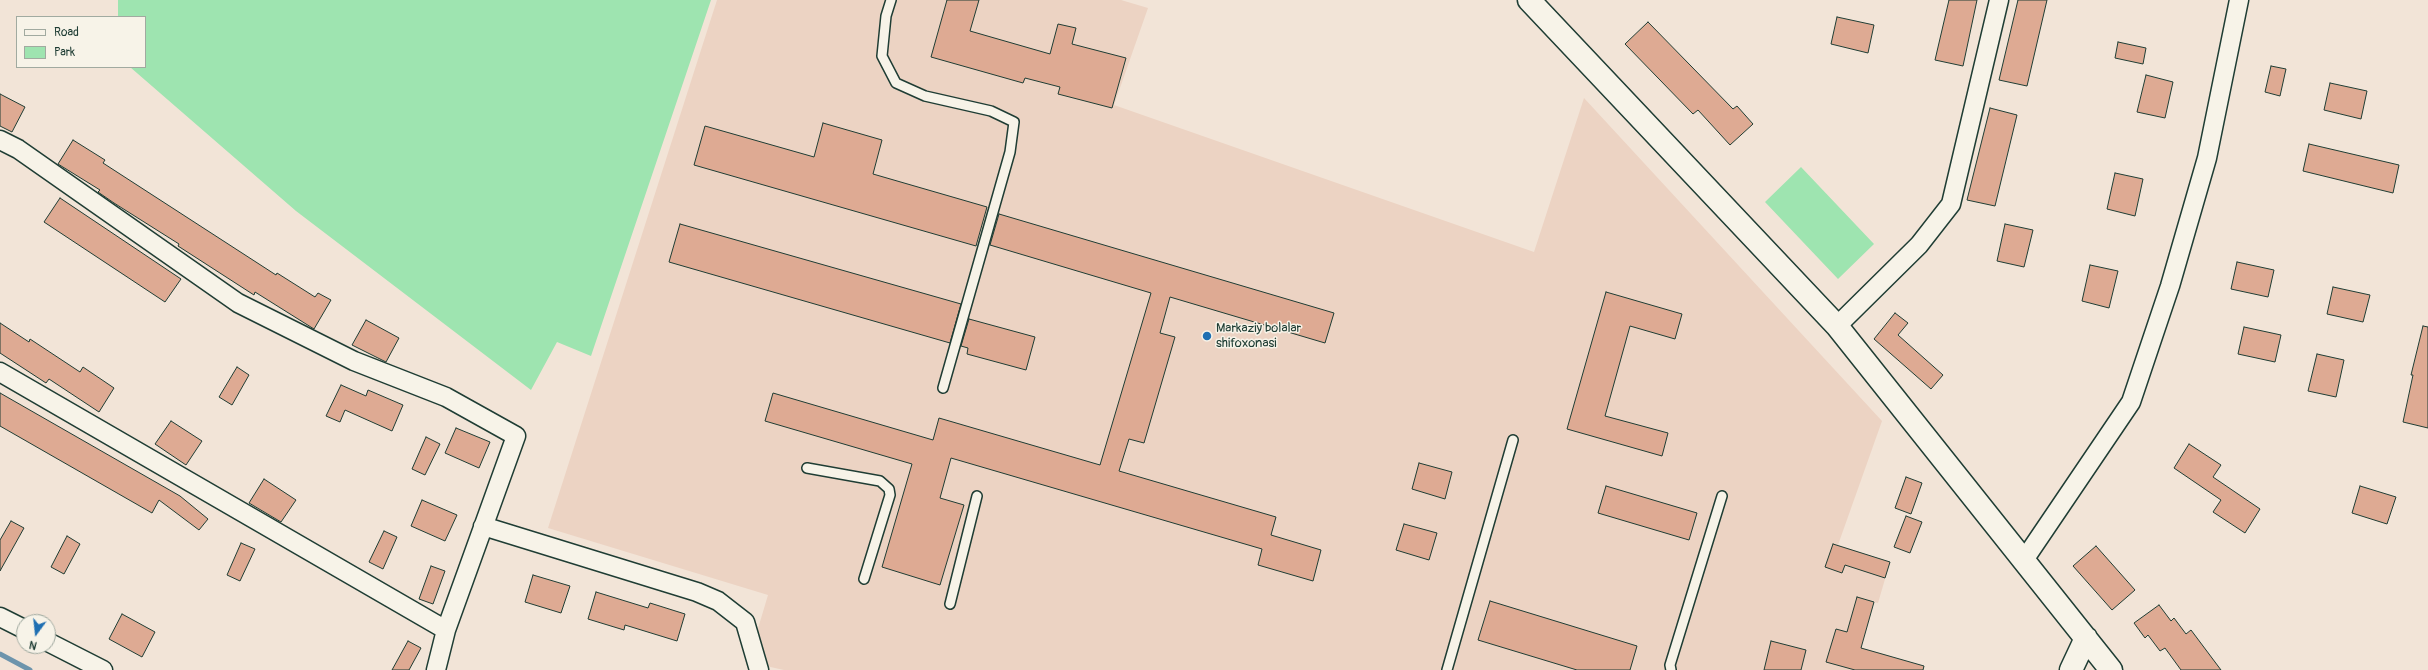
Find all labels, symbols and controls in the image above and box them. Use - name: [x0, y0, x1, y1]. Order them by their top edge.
- legend: [16, 16, 146, 68]
- text: Road: [54, 25, 79, 40]
- text: Park: [54, 45, 75, 60]
- place label: Markaziy bolalar shifoxonasi: [1216, 321, 1301, 352]
- marker: Markaziy bolalar shifoxonasi: [1201, 330, 1213, 342]
- north arrow: [16, 614, 56, 654]
- text: N: [28, 638, 38, 652]

